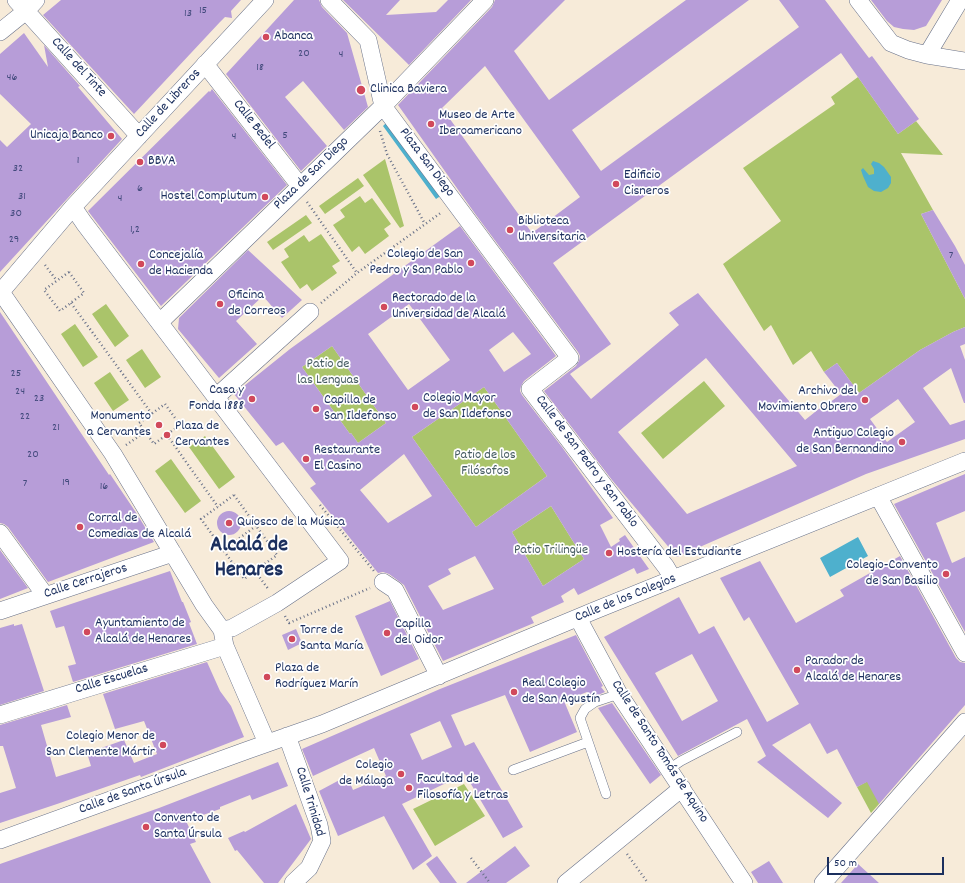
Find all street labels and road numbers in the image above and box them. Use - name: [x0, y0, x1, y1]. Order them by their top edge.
- street label: Calle del Tinte: [47, 35, 109, 101]
- street label: Calle de Libreros: [133, 66, 205, 142]
- street label: Calle Bedel: [228, 97, 278, 153]
- street label: Plaza San Diego: [395, 125, 457, 201]
- street label: Plaza de San Diego: [271, 134, 353, 214]
- street label: Calle de San Pedro y San Pablo: [531, 392, 641, 532]
- street label: Calle Cerrajeros: [42, 561, 130, 603]
- street label: Calle de los Colegios: [573, 571, 679, 627]
- street label: Calle Escuelas: [74, 661, 150, 699]
- street label: Calle de Santo Tomás de Aquino: [607, 678, 711, 826]
- street label: Calle de Santa Úrsula: [77, 765, 189, 819]
- street label: Calle Trinidad: [291, 765, 327, 839]

